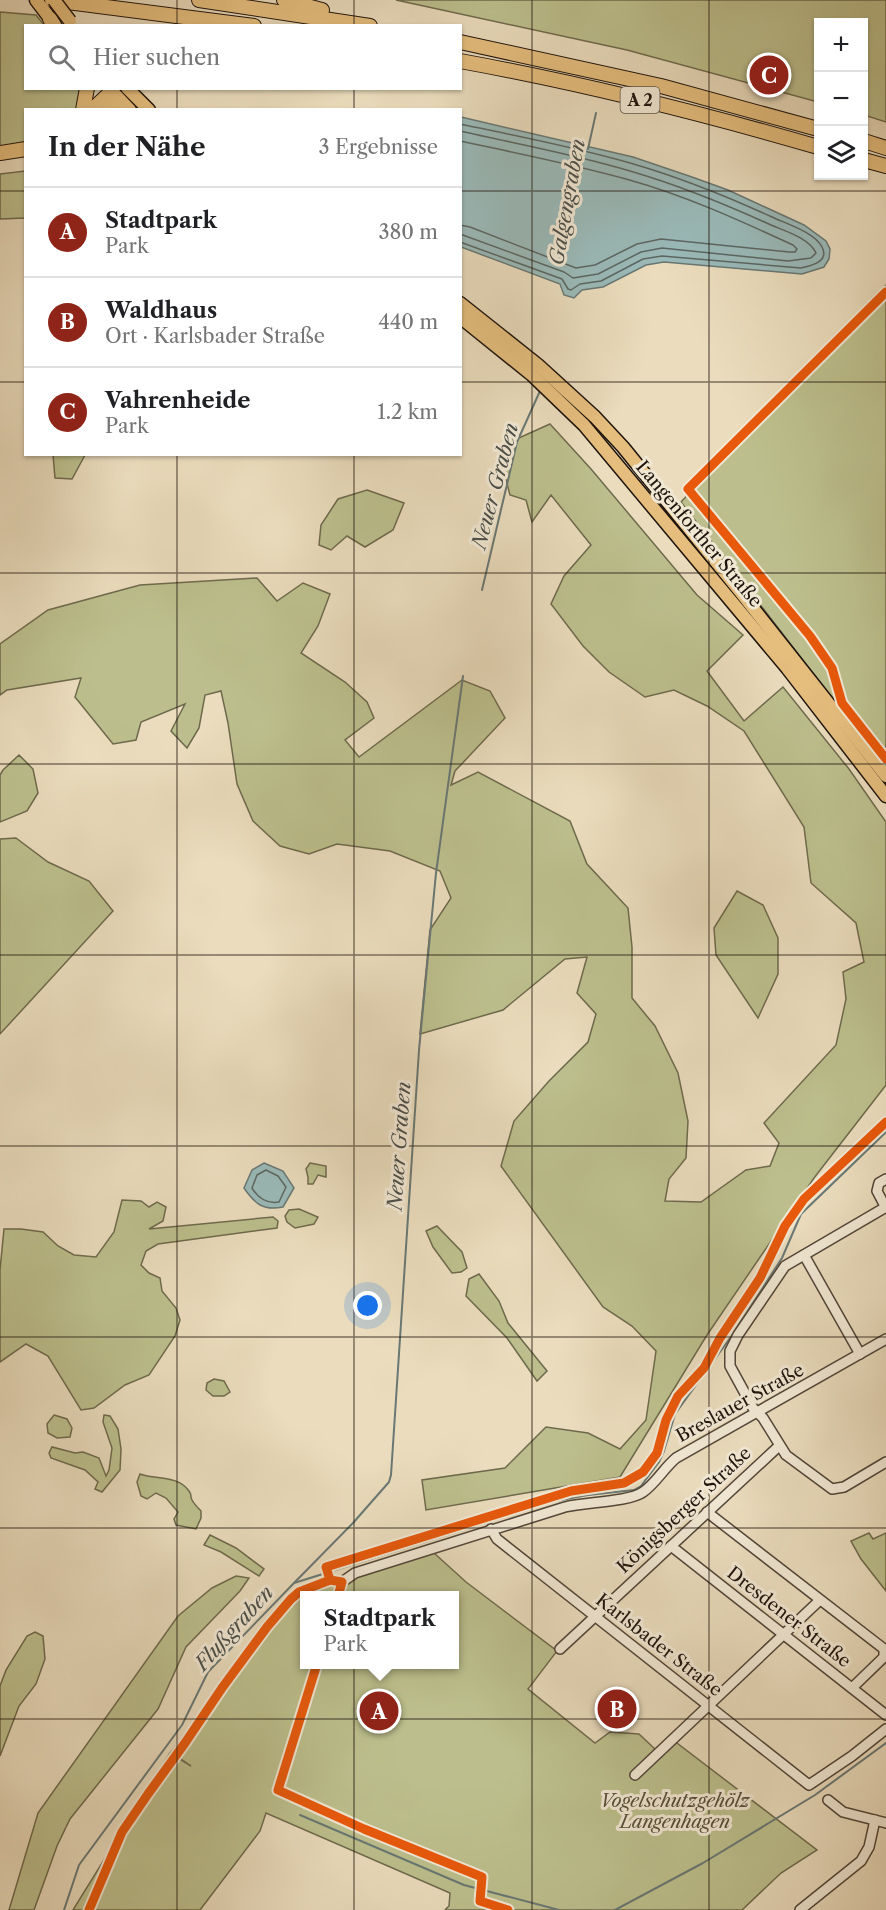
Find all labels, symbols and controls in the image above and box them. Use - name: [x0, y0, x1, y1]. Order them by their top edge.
- map controls: [814, 18, 868, 180]
- button: +: [814, 18, 868, 72]
- search box: [24, 24, 462, 90]
- icon: search: [45, 41, 78, 74]
- text: Hier suchen: [93, 44, 220, 71]
- pin: C: [750, 52, 788, 98]
- button: −: [814, 72, 868, 126]
- road number: A 2: [620, 87, 660, 113]
- button: layers: [814, 126, 868, 180]
- text: In der Nähe: [48, 131, 205, 163]
- text: 3 Ergebnisse: [319, 135, 438, 159]
- water label: Galgengraben: [544, 137, 590, 267]
- text: Stadtpark: [105, 207, 217, 234]
- text: A: [60, 220, 75, 244]
- text: 380 m: [379, 220, 438, 244]
- text: Park: [105, 234, 148, 258]
- text: Waldhaus: [105, 297, 217, 324]
- text: B: [60, 310, 75, 334]
- text: 440 m: [378, 310, 438, 334]
- text: Ort · Karlsbader Straße: [105, 324, 325, 348]
- text: Vahrenheide: [105, 387, 250, 414]
- text: C: [59, 400, 76, 424]
- text: 1.2 km: [377, 400, 438, 424]
- text: Park: [105, 414, 148, 438]
- water label: Neuer Graben: [466, 421, 523, 553]
- street label: Langenforther Straße: [631, 456, 767, 612]
- water label: Neuer Graben: [382, 1081, 415, 1213]
- your location: [353, 1291, 382, 1320]
- street label: Breslauer Straße: [672, 1359, 808, 1447]
- street label: Königsberger Straße: [612, 1442, 756, 1578]
- street label: Dresdener Straße: [723, 1562, 855, 1672]
- water label: Flußgraben: [188, 1581, 278, 1677]
- street label: Karlsbader Straße: [591, 1589, 727, 1701]
- popup: [300, 1591, 459, 1669]
- text: Stadtpark: [324, 1605, 435, 1632]
- text: Park: [324, 1632, 367, 1656]
- pin: B: [598, 1686, 636, 1732]
- pin: A: [360, 1688, 398, 1734]
- park label: Vogelschutzgehölz Langenhagen: [600, 1790, 751, 1833]

